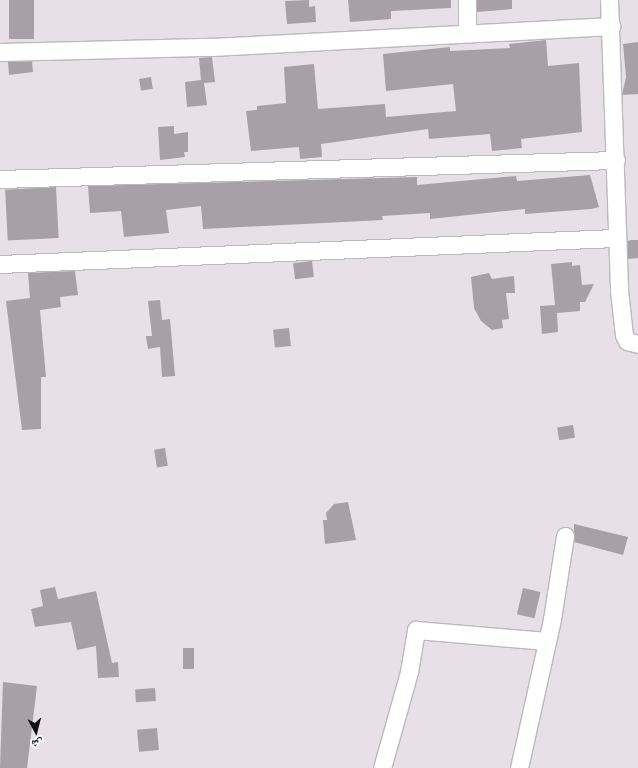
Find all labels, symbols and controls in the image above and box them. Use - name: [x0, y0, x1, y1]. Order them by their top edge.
- north arrow: [16, 712, 56, 752]
- text: ش: [31, 736, 44, 752]

